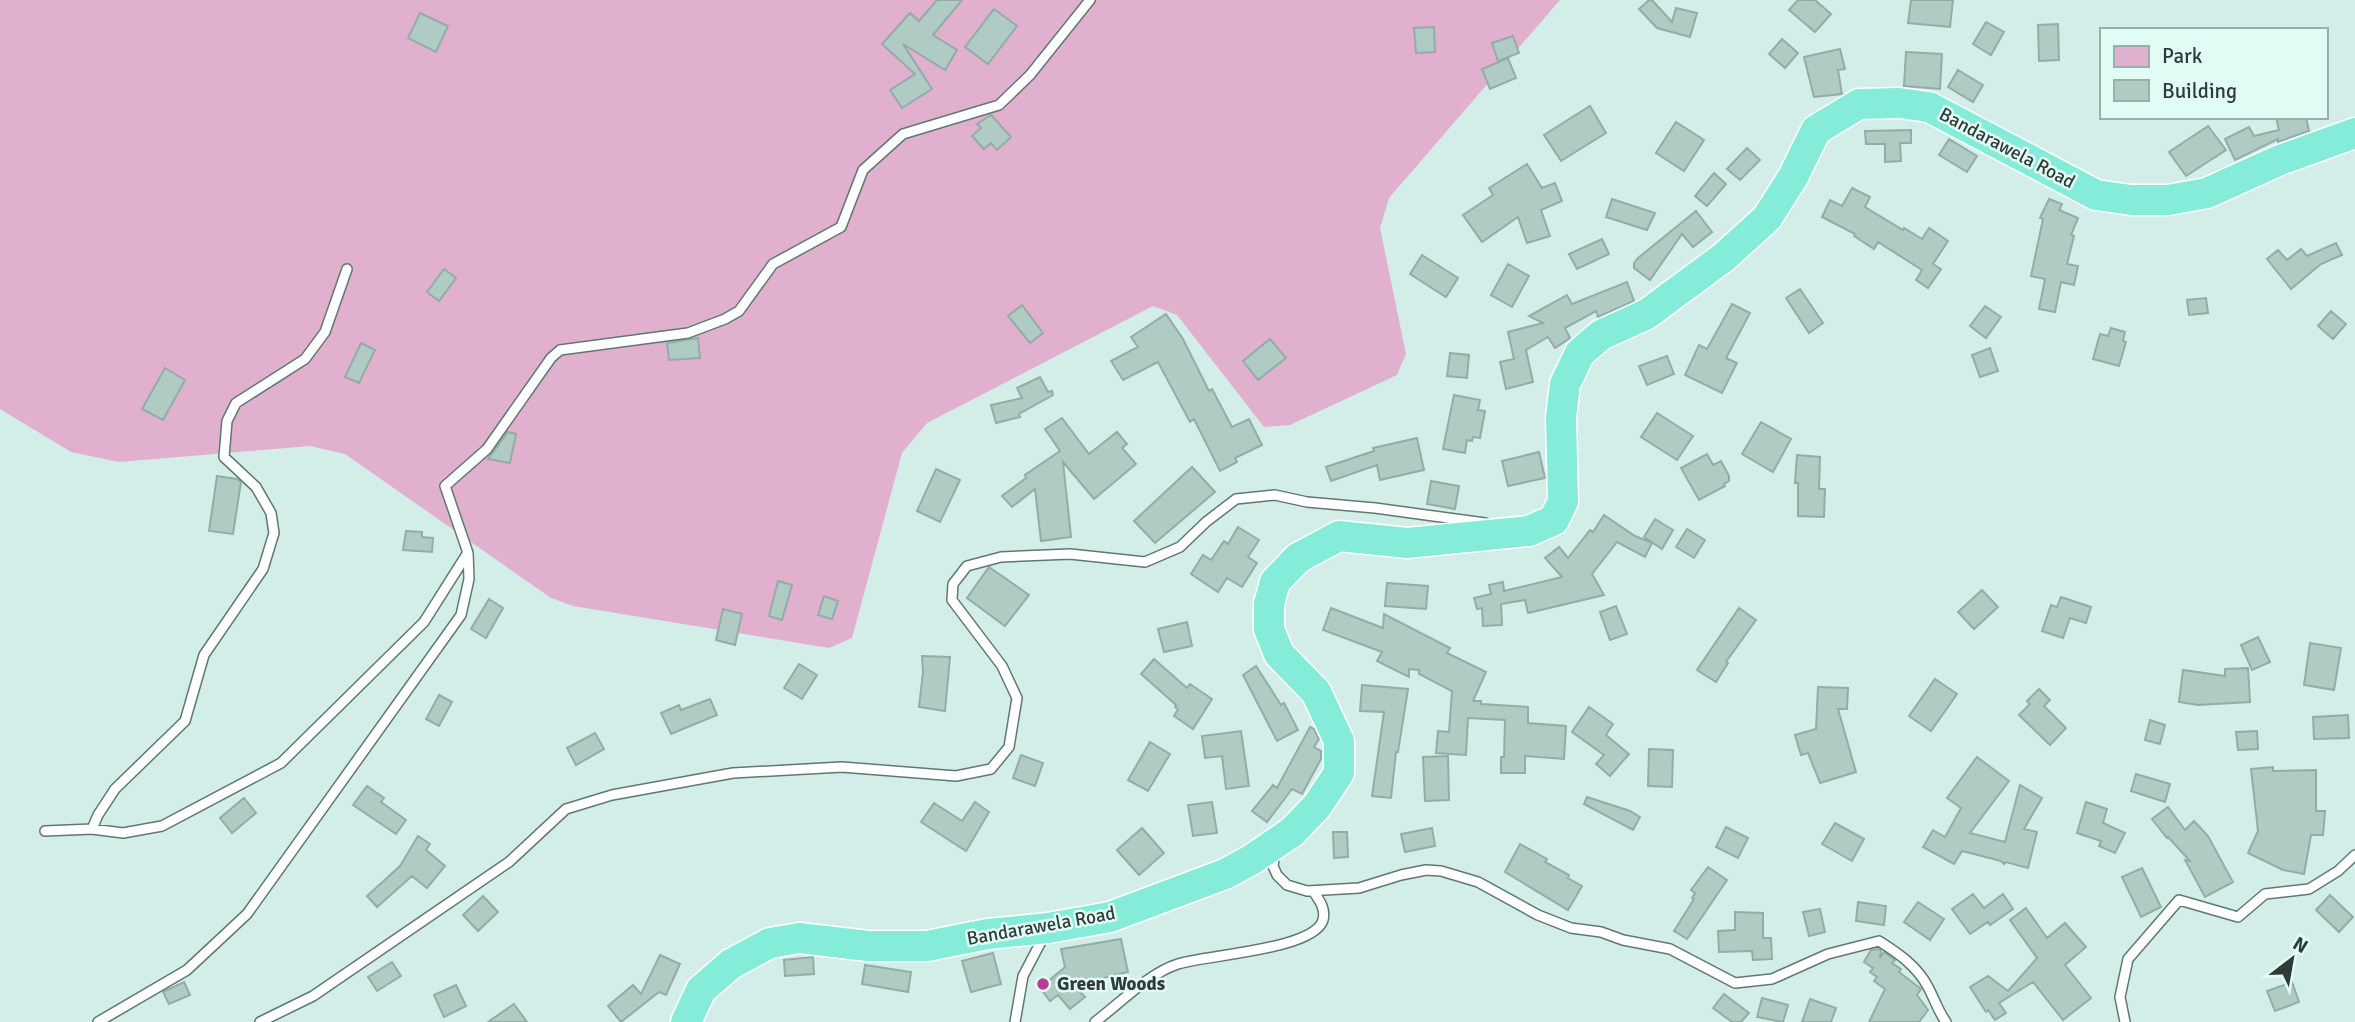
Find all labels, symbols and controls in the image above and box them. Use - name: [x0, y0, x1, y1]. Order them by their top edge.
- legend: [2100, 28, 2327, 119]
- text: Park: [2162, 43, 2203, 69]
- text: Building: [2162, 78, 2237, 104]
- street label: Bandarawela Road: [1935, 102, 2079, 194]
- street label: Bandarawela Road: [965, 901, 1117, 951]
- north arrow: [2257, 924, 2327, 994]
- text: N: [2288, 932, 2312, 959]
- place label: Green Woods: [1057, 972, 1165, 996]
- marker: Green Woods: [1035, 976, 1051, 992]

